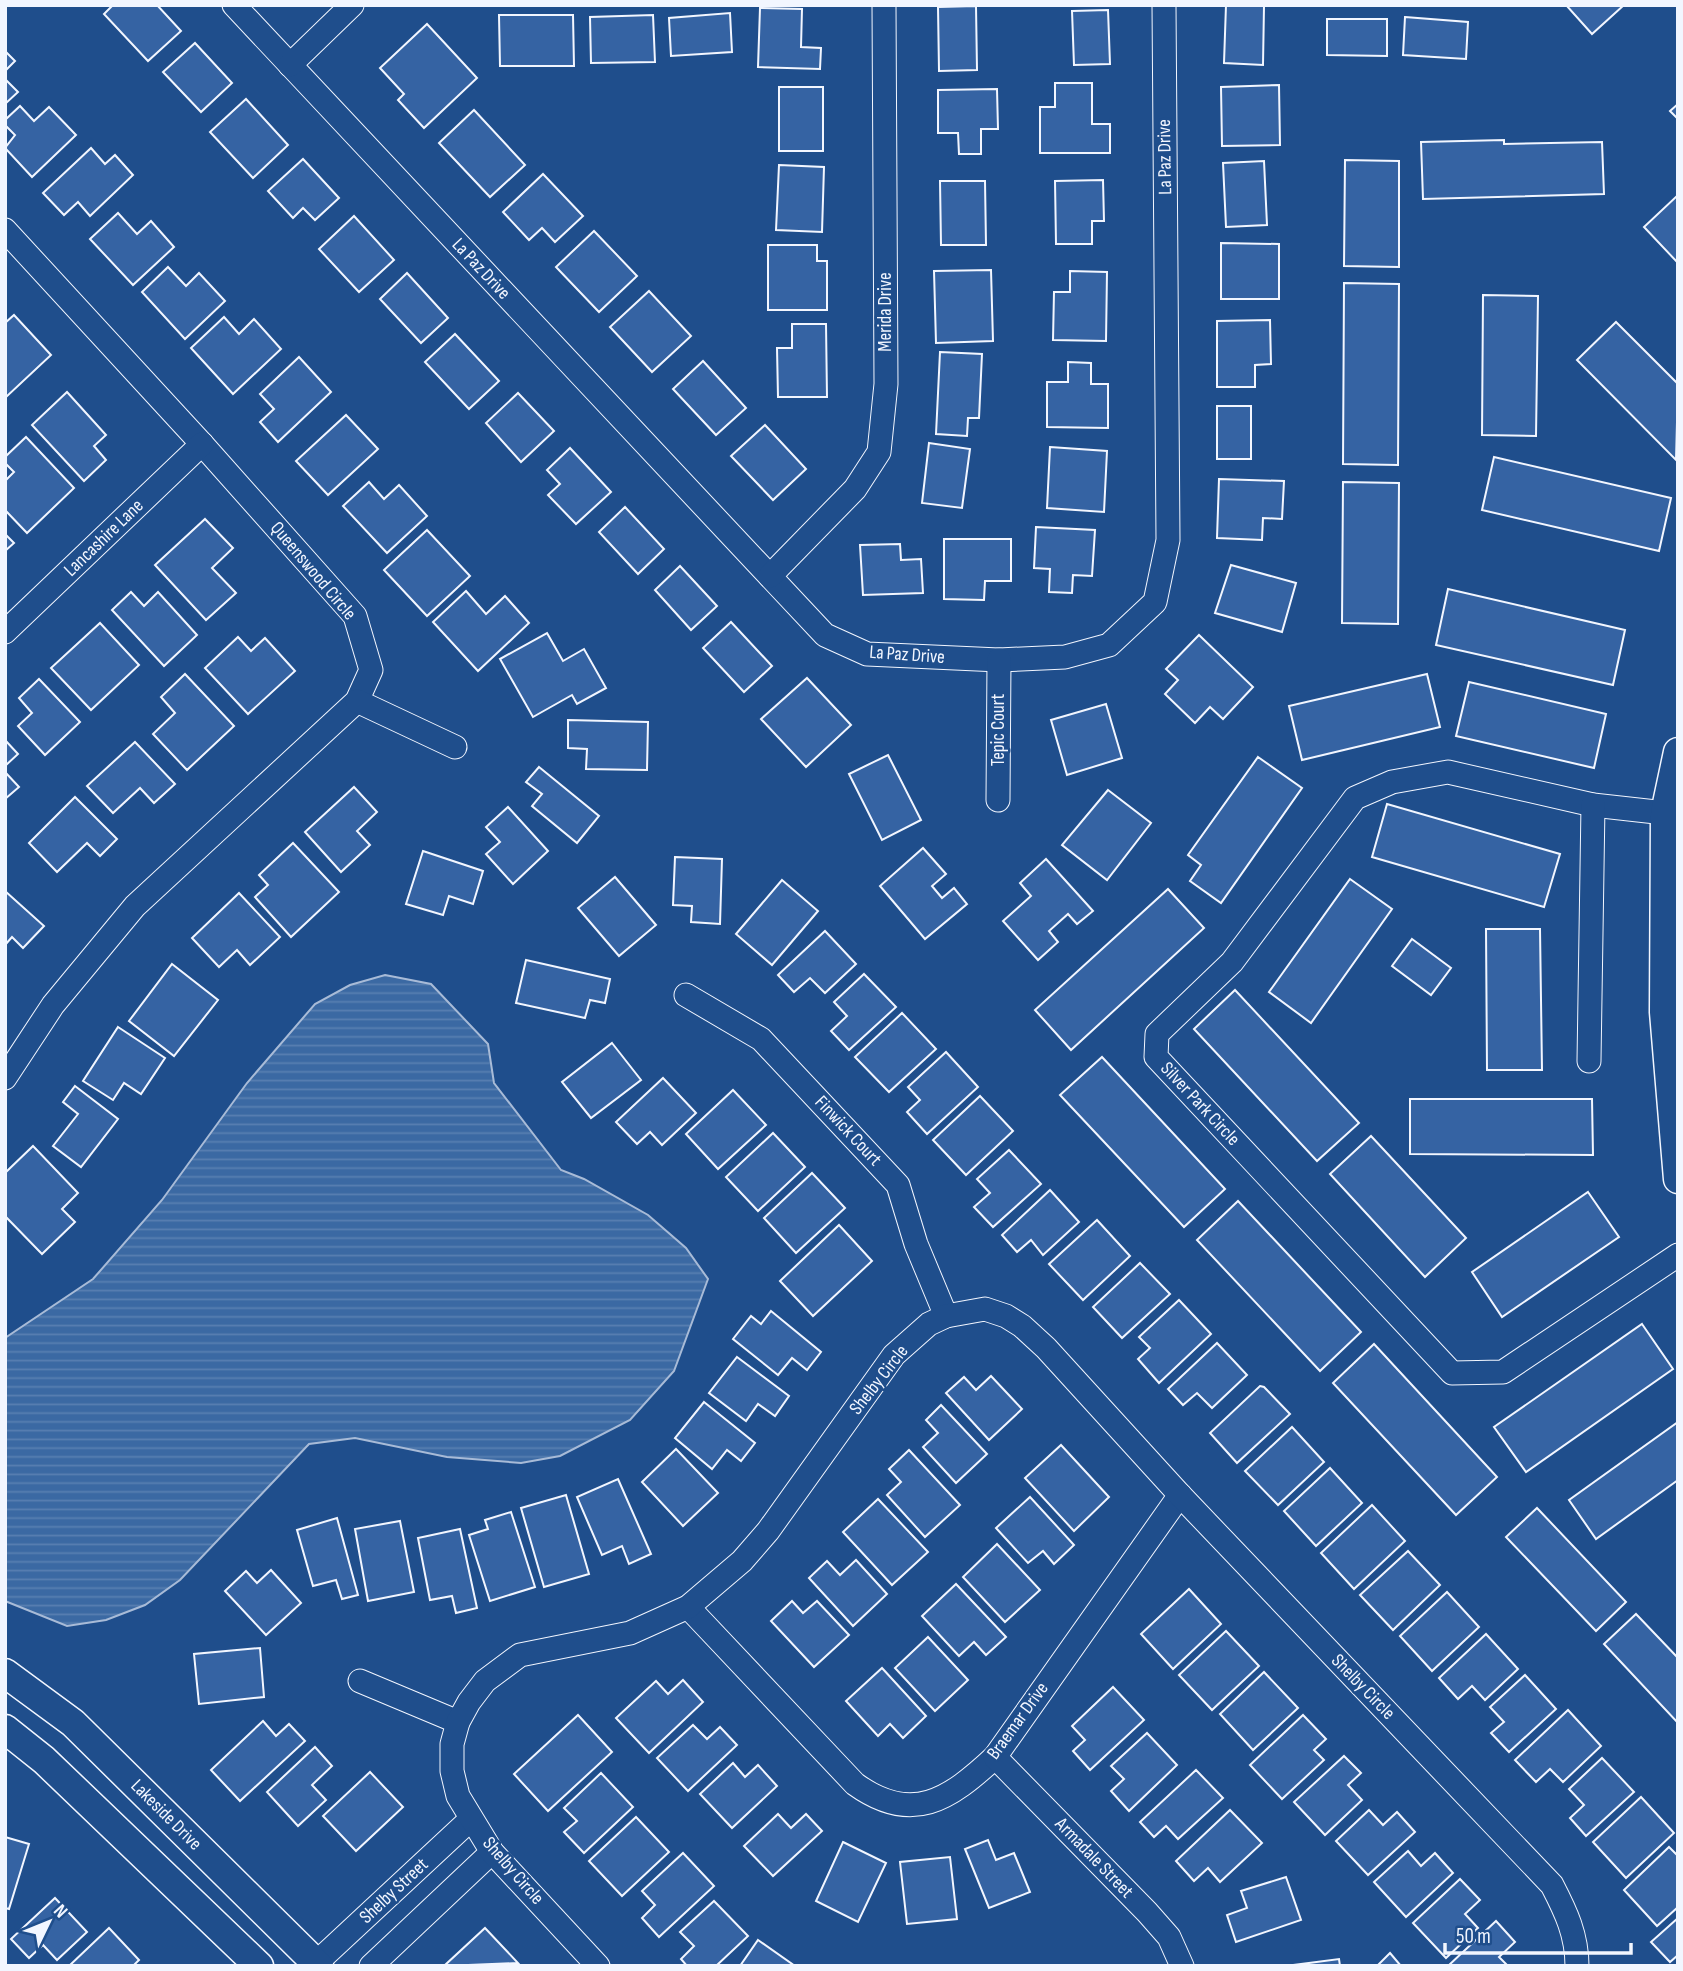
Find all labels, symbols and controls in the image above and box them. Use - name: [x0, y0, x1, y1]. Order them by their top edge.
- street label: La Paz Drive: [1153, 119, 1177, 195]
- street label: La Paz Drive: [447, 234, 515, 304]
- street label: Merida Drive: [874, 272, 897, 352]
- street label: Lancashire Lane: [59, 494, 149, 582]
- street label: Queenswood Circle: [265, 517, 361, 625]
- street label: La Paz Drive: [869, 641, 945, 669]
- street label: Tepic Court: [987, 694, 1010, 766]
- street label: Silver Park Circle: [1155, 1057, 1245, 1151]
- street label: Finwick Court: [810, 1091, 886, 1171]
- street label: Shelby Circle: [845, 1341, 913, 1419]
- street label: Shelby Circle: [1326, 1649, 1400, 1725]
- street label: Braemar Drive: [982, 1678, 1054, 1764]
- street label: Lakeside Drive: [126, 1775, 206, 1855]
- street label: Armadale Street: [1049, 1812, 1138, 1903]
- street label: Shelby Circle: [477, 1832, 549, 1910]
- street label: Shelby Street: [355, 1853, 433, 1929]
- north arrow: [14, 1887, 84, 1957]
- text: N: [48, 1900, 72, 1923]
- scale bar: [1445, 1912, 1630, 1956]
- text: 50 m: [1456, 1924, 1491, 1949]

